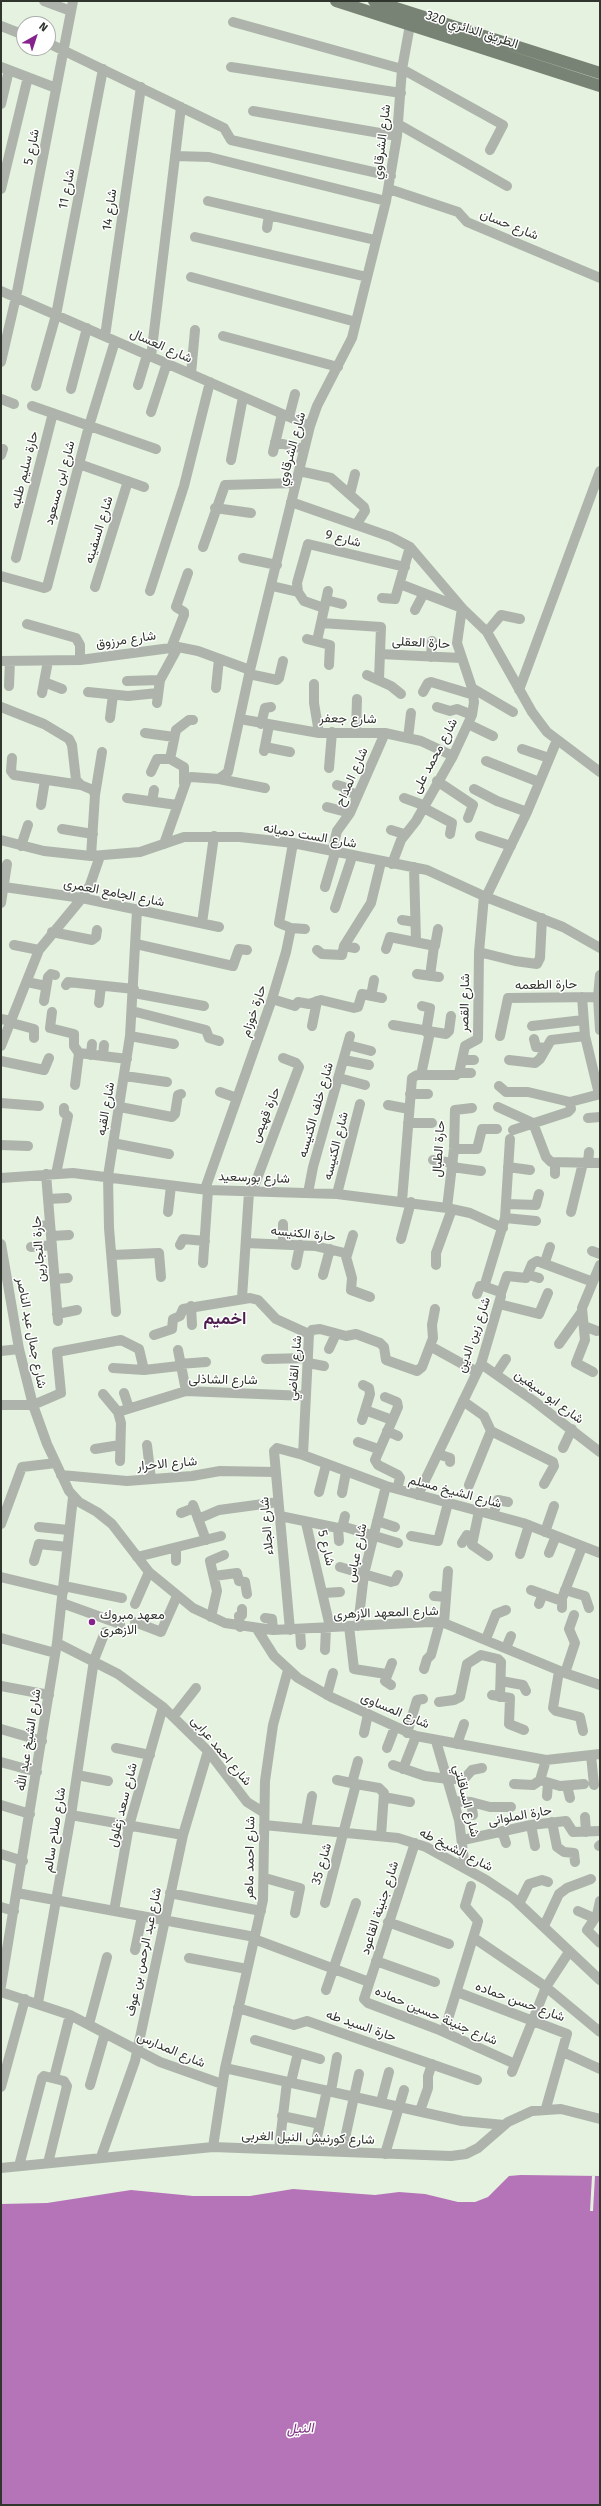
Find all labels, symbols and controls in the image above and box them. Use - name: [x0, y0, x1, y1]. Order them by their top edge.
- street label: الطريق الدائري 320: [424, 8, 520, 52]
- north arrow: [16, 16, 56, 56]
- text: N: [36, 20, 50, 34]
- street label: شارع الشرقاوي: [370, 103, 394, 181]
- street label: شارع 5: [21, 128, 43, 166]
- street label: شارع 11: [55, 168, 79, 210]
- street label: شارع 14: [99, 188, 121, 232]
- street label: شارع حسان: [478, 206, 540, 244]
- street label: شارع العسال: [127, 325, 195, 367]
- street label: شارع الشرقاوي: [275, 410, 309, 488]
- street label: حارة سليم طلبه: [8, 429, 42, 511]
- street label: شارع ابن مسعود: [41, 439, 79, 527]
- street label: شارع السفينه: [81, 494, 117, 566]
- street label: شارع 9: [323, 527, 363, 551]
- street label: شارع مرزوق: [95, 628, 157, 652]
- street label: حارة العقلى: [391, 634, 451, 652]
- street label: شارع جعفر: [319, 711, 377, 727]
- street label: شارع محمد على: [409, 716, 461, 796]
- street label: شارع المداح: [332, 745, 372, 809]
- street label: شارع الست دميانه: [262, 820, 358, 852]
- street label: شارع الجامع العمرى: [62, 876, 166, 910]
- street label: شارع القصر: [457, 973, 473, 1033]
- street label: حارة الطعمه: [515, 977, 577, 993]
- street label: حارة خوزام: [238, 983, 270, 1039]
- street label: شارع خلف الكنيسه: [295, 1061, 337, 1159]
- street label: شارع القبه: [94, 1081, 118, 1137]
- street label: حارة قهيص: [248, 1085, 284, 1145]
- street label: شارع الكنيسه: [320, 1110, 352, 1182]
- street label: حارة الطبال: [429, 1120, 449, 1178]
- street label: شارع بورسعيد: [218, 1169, 290, 1187]
- street label: حارة النجارين: [29, 1215, 49, 1283]
- street label: حارة الكنيسه: [270, 1223, 336, 1245]
- street label: شارع جمال عبد الناصر: [13, 1276, 49, 1390]
- street label: شارع زين الدين: [454, 1295, 494, 1375]
- district label: اخميم: [204, 1309, 246, 1329]
- street label: شارع القاضي: [284, 1335, 306, 1401]
- street label: شارع ابو سيفين: [511, 1367, 587, 1427]
- street label: شارع الشاذلى: [188, 1372, 258, 1388]
- street label: شارع الاحرار: [136, 1454, 198, 1474]
- street label: شارع الشيخ مسلم: [407, 1472, 503, 1512]
- street label: شارع الجلاء: [257, 1496, 277, 1556]
- street label: شارع عباس: [343, 1522, 371, 1584]
- street label: شارع 5: [314, 1529, 338, 1567]
- street label: شارع المعهد الازهرى: [333, 1603, 439, 1623]
- place label: معهد مبروك الازهرى: [100, 1607, 165, 1638]
- marker: معهد مبروك الازهرى: [87, 1617, 97, 1627]
- street label: شارع الشيخ عبد الله: [13, 1688, 45, 1792]
- street label: شارع المساوى: [358, 1690, 432, 1732]
- street label: شارع احمد عرابى: [187, 1713, 255, 1789]
- street label: شارع سعد زغلول: [105, 1761, 141, 1849]
- street label: شارع الساقلتي: [449, 1763, 483, 1839]
- street label: شارع صلاح سالم: [41, 1786, 69, 1874]
- street label: حارة الملوانى: [487, 1803, 553, 1829]
- street label: شارع احمد ماهر: [241, 1816, 259, 1900]
- street label: شارع الشيخ طه: [417, 1825, 495, 1875]
- street label: شارع 35: [309, 1841, 335, 1887]
- street label: شارع جنينة القاعود: [358, 1859, 402, 1957]
- street label: شارع عبد الرحمن بن عوف: [123, 1886, 165, 2018]
- street label: شارع حسن حماده: [473, 1979, 567, 2025]
- street label: شارع جنينة حسين حماده: [372, 1983, 500, 2049]
- street label: حارة السيد طه: [324, 2007, 398, 2045]
- street label: شارع المدارس: [135, 2029, 207, 2071]
- street label: شارع كورنيش النيل الغربى: [241, 2128, 375, 2148]
- water label: النيل: [286, 2420, 314, 2438]

